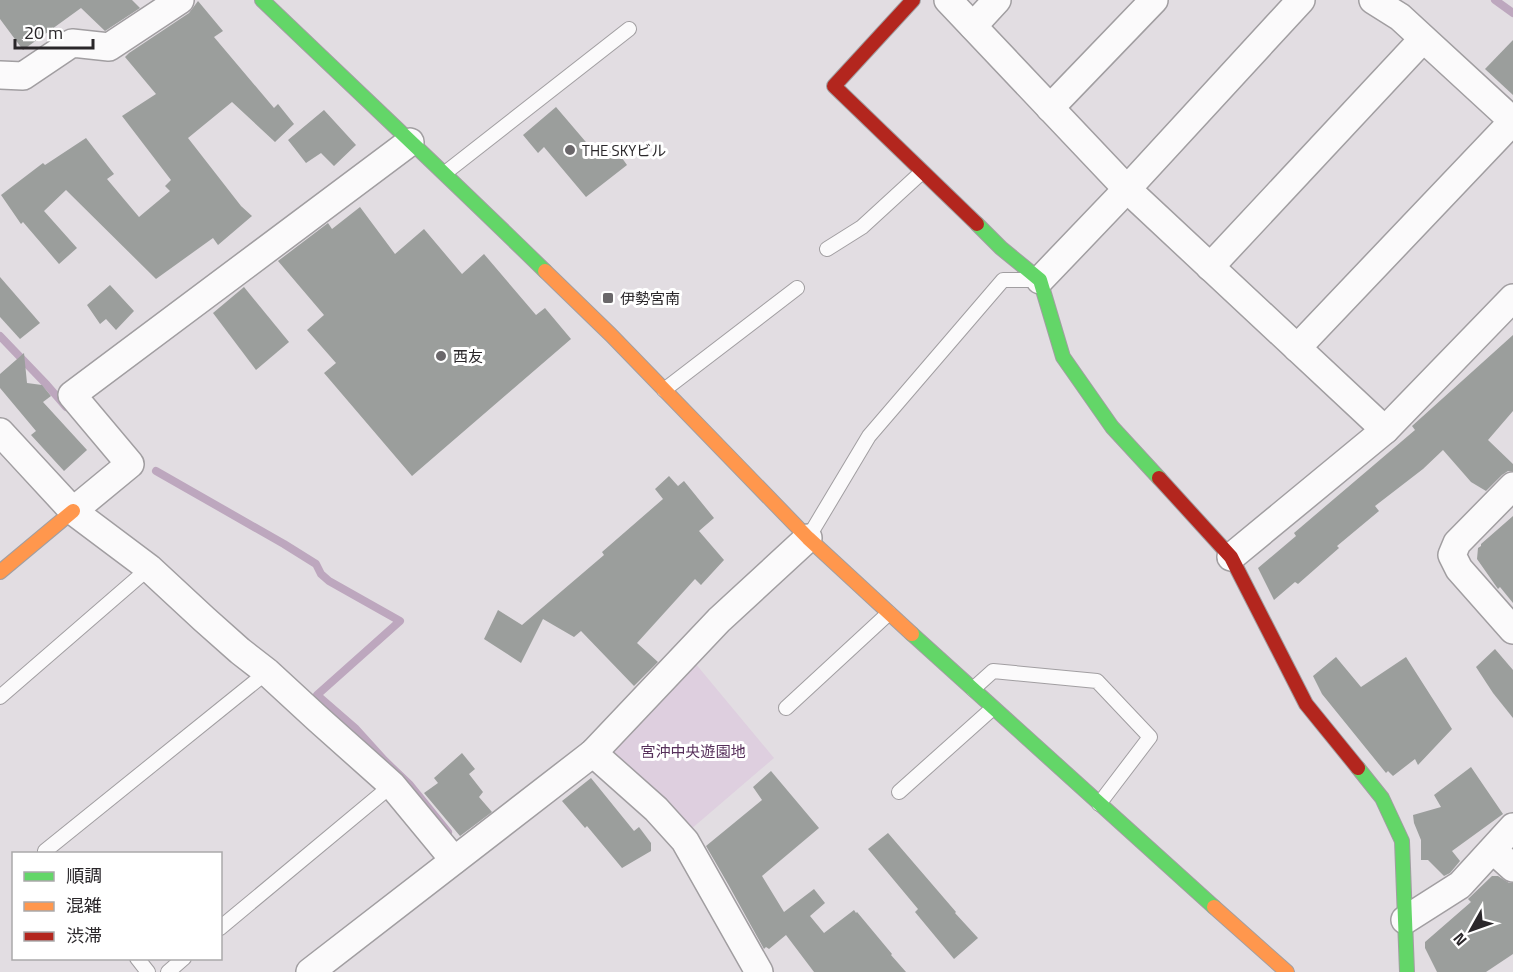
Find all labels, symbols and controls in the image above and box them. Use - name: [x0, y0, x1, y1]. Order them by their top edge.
- scale bar: [15, 12, 93, 50]
- text: 20 m: [24, 19, 63, 46]
- place label: THE SKYビル: [582, 139, 666, 162]
- marker: THE SKYビル: [563, 143, 577, 157]
- place label: 伊勢宮南: [620, 287, 680, 310]
- marker: 伊勢宮南: [601, 291, 615, 305]
- place label: 西友: [453, 345, 483, 368]
- marker: 西友: [434, 349, 448, 363]
- park label: 宮沖中央遊園地: [640, 740, 746, 763]
- legend: [12, 852, 222, 960]
- text: 順調: [66, 862, 102, 889]
- text: 混雑: [66, 892, 102, 919]
- north arrow: [1441, 900, 1501, 960]
- text: 渋滞: [66, 922, 102, 949]
- text: N: [1447, 928, 1472, 952]

